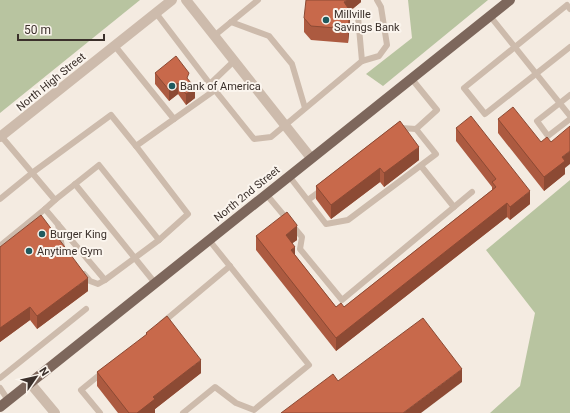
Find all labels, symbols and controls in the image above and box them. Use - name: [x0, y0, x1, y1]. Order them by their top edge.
- place label: Millville Savings Bank: [334, 8, 400, 34]
- marker: Millville Savings Bank: [321, 15, 331, 25]
- scale bar: [18, 16, 104, 42]
- text: 50 m: [24, 23, 51, 37]
- street label: North High Street: [14, 50, 88, 114]
- place label: Bank of America: [180, 80, 261, 93]
- marker: Bank of America: [167, 81, 177, 91]
- street label: North 2nd Street: [212, 163, 283, 224]
- place label: Burger King: [50, 228, 107, 241]
- marker: Burger King: [37, 229, 47, 239]
- place label: Anytime Gym: [37, 245, 102, 258]
- marker: Anytime Gym: [24, 246, 34, 256]
- north arrow: [16, 357, 56, 397]
- text: N: [36, 365, 52, 379]

